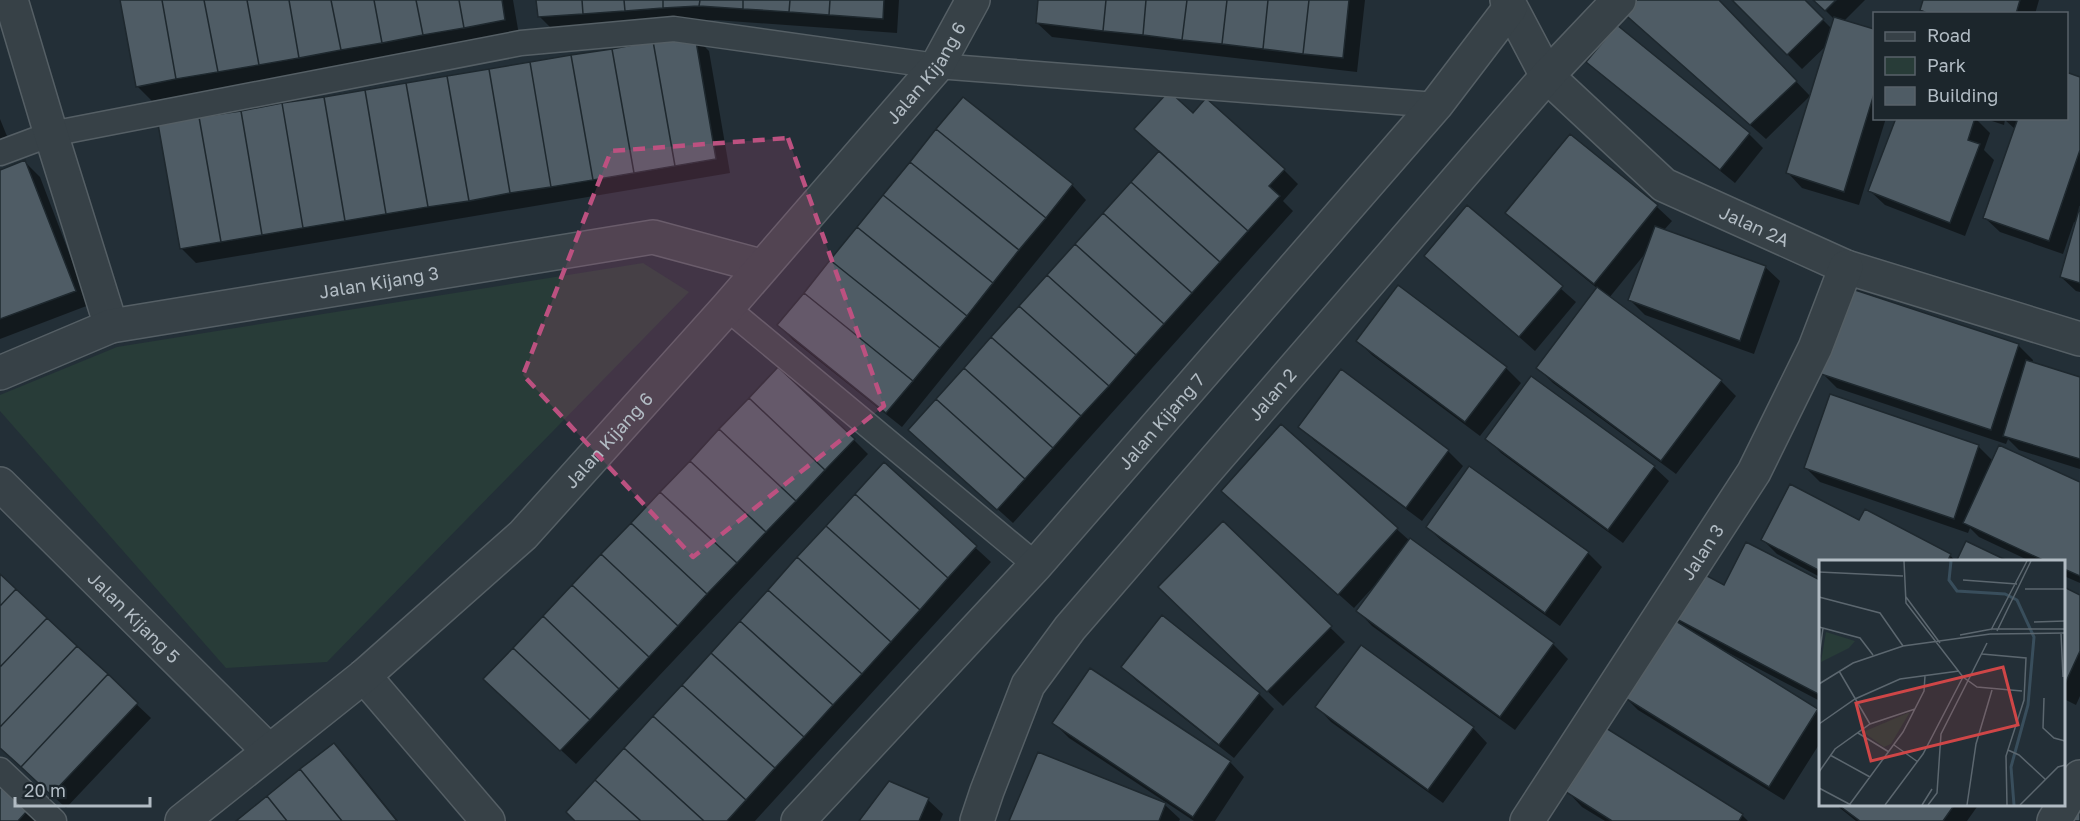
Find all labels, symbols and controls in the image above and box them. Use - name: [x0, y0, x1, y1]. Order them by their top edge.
- legend: [1873, 12, 2068, 120]
- street label: Jalan Kijang 6: [881, 18, 970, 128]
- text: Road: [1927, 24, 1971, 46]
- text: Park: [1927, 54, 1966, 76]
- text: Building: [1927, 84, 1998, 106]
- street label: Jalan 2A: [1716, 200, 1793, 251]
- street label: Jalan Kijang 3: [317, 261, 440, 303]
- street label: Jalan 2: [1243, 364, 1301, 425]
- street label: Jalan Kijang 7: [1113, 369, 1209, 474]
- street label: Jalan Kijang 6: [560, 387, 657, 492]
- street label: Jalan 3: [1676, 520, 1728, 584]
- inset map: [1819, 560, 2065, 806]
- street label: Jalan Kijang 5: [83, 567, 185, 668]
- scale bar: [15, 770, 150, 808]
- text: 20 m: [24, 779, 66, 801]

